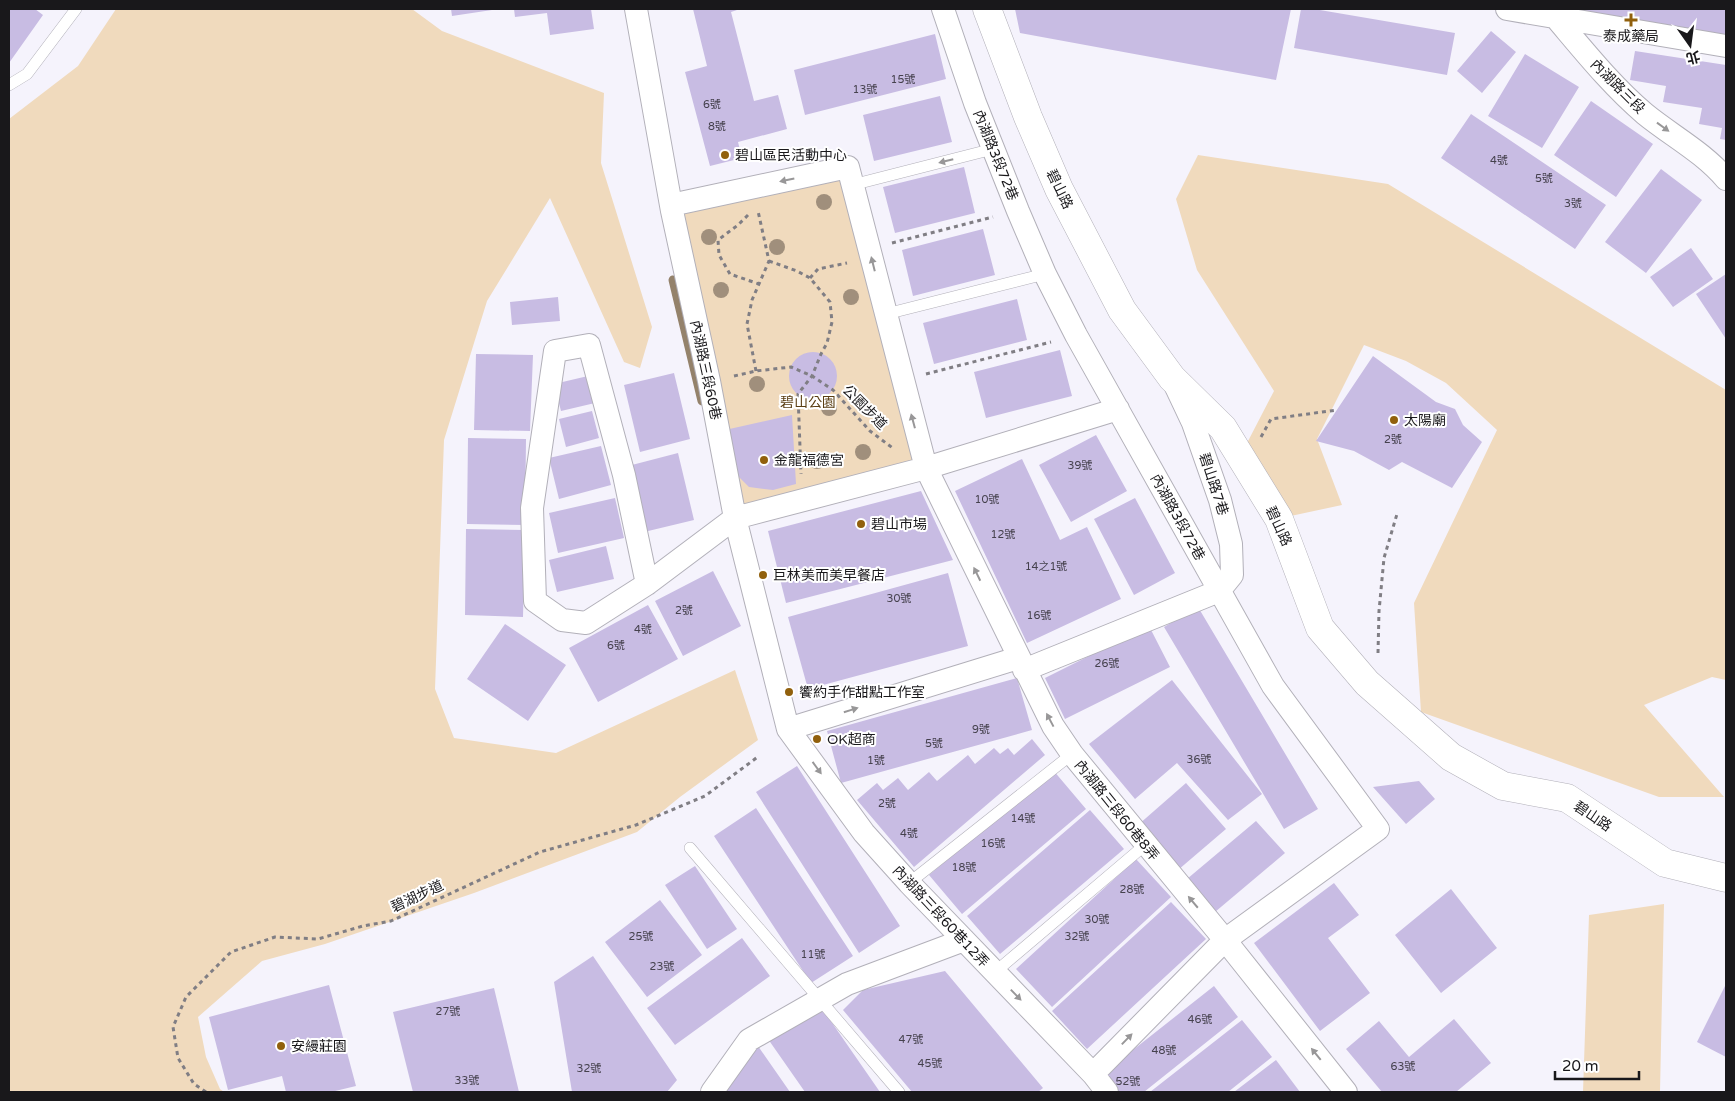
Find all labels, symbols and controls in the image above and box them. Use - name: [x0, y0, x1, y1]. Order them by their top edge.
- marker: 泰成藥局: [1625, 14, 1637, 26]
- north arrow: [1665, 20, 1715, 70]
- place label: 泰成藥局: [1603, 28, 1659, 45]
- text: 北: [1684, 47, 1702, 67]
- street label: 內湖路三段: [1587, 56, 1648, 117]
- house number: 15號: [891, 73, 915, 86]
- house number: 13號: [853, 83, 877, 96]
- house number: 6號: [703, 98, 721, 111]
- street label: 內湖路3段72巷: [970, 107, 1021, 203]
- house number: 8號: [708, 120, 726, 133]
- one-way arrow: [1656, 122, 1670, 132]
- place label: 碧山區民活動中心: [735, 147, 847, 164]
- marker: 碧山區民活動中心: [719, 149, 731, 161]
- house number: 4號: [1490, 154, 1508, 167]
- one-way arrow: [938, 157, 953, 165]
- street label: 碧山路: [1043, 167, 1076, 212]
- house number: 5號: [1535, 172, 1553, 185]
- one-way arrow: [778, 176, 794, 184]
- house number: 3號: [1564, 197, 1582, 210]
- one-way arrow: [869, 256, 877, 271]
- street label: 內湖路三段60巷: [687, 319, 724, 422]
- street label: 公園步道: [839, 382, 890, 433]
- park label: 碧山公園: [780, 394, 836, 411]
- place label: 太陽廟: [1404, 412, 1446, 429]
- one-way arrow: [909, 414, 917, 429]
- marker: 太陽廟: [1388, 414, 1400, 426]
- house number: 2號: [1384, 433, 1402, 446]
- street label: 碧山路7巷: [1195, 451, 1232, 518]
- place label: 金龍福德宮: [774, 452, 844, 469]
- marker: 金龍福德宮: [758, 454, 770, 466]
- house number: 39號: [1068, 459, 1092, 472]
- street label: 內湖路3段72巷: [1147, 471, 1208, 564]
- house number: 10號: [975, 493, 999, 506]
- street label: 碧山路: [1262, 504, 1295, 549]
- place label: 碧山市場: [871, 516, 927, 533]
- marker: 碧山市場: [855, 518, 867, 530]
- house number: 12號: [991, 528, 1015, 541]
- house number: 14之1號: [1025, 560, 1067, 573]
- place label: 巨林美而美早餐店: [773, 567, 885, 584]
- one-way arrow: [973, 567, 981, 581]
- marker: 巨林美而美早餐店: [757, 569, 769, 581]
- house number: 30號: [887, 592, 911, 605]
- house number: 2號: [675, 604, 693, 617]
- house number: 16號: [1027, 609, 1051, 622]
- house number: 4號: [634, 623, 652, 636]
- house number: 6號: [607, 639, 625, 652]
- house number: 26號: [1095, 657, 1119, 670]
- place label: 饗約手作甜點工作室: [799, 684, 925, 701]
- marker: 饗約手作甜點工作室: [783, 686, 795, 698]
- one-way arrow: [843, 705, 858, 713]
- one-way arrow: [1046, 712, 1054, 727]
- house number: 9號: [972, 723, 990, 736]
- place label: OK超商: [827, 731, 876, 748]
- marker: OK超商: [811, 733, 823, 745]
- house number: 5號: [925, 737, 943, 750]
- house number: 36號: [1187, 753, 1211, 766]
- house number: 1號: [867, 754, 885, 767]
- street label: 內湖路三段60巷8弄: [1071, 757, 1162, 864]
- one-way arrow: [811, 761, 822, 774]
- house number: 2號: [878, 797, 896, 810]
- street label: 碧山路: [1571, 798, 1615, 835]
- house number: 14號: [1011, 812, 1035, 825]
- house number: 4號: [900, 827, 918, 840]
- house number: 16號: [981, 837, 1005, 850]
- house number: 18號: [952, 861, 976, 874]
- street label: 內湖路三段60巷12弄: [889, 862, 992, 971]
- street label: 碧湖步道: [388, 877, 446, 916]
- house number: 28號: [1120, 883, 1144, 896]
- one-way arrow: [1188, 896, 1199, 909]
- house number: 30號: [1085, 913, 1109, 926]
- house number: 25號: [629, 930, 653, 943]
- house number: 32號: [1065, 930, 1089, 943]
- house number: 11號: [801, 948, 825, 961]
- house number: 23號: [650, 960, 674, 973]
- one-way arrow: [1010, 989, 1022, 1001]
- house number: 27號: [436, 1005, 460, 1018]
- house number: 46號: [1188, 1013, 1212, 1026]
- house number: 47號: [899, 1033, 923, 1046]
- one-way arrow: [1121, 1034, 1133, 1046]
- place label: 安縵莊園: [291, 1038, 347, 1055]
- marker: 安縵莊園: [275, 1040, 287, 1052]
- house number: 48號: [1152, 1044, 1176, 1057]
- one-way arrow: [1310, 1048, 1321, 1061]
- scale bar: [1555, 1048, 1639, 1080]
- house number: 45號: [918, 1057, 942, 1070]
- text: 20 m: [1562, 1057, 1599, 1075]
- house number: 63號: [1391, 1060, 1415, 1073]
- house number: 32號: [577, 1062, 601, 1075]
- house number: 33號: [455, 1074, 479, 1087]
- house number: 52號: [1116, 1075, 1140, 1088]

